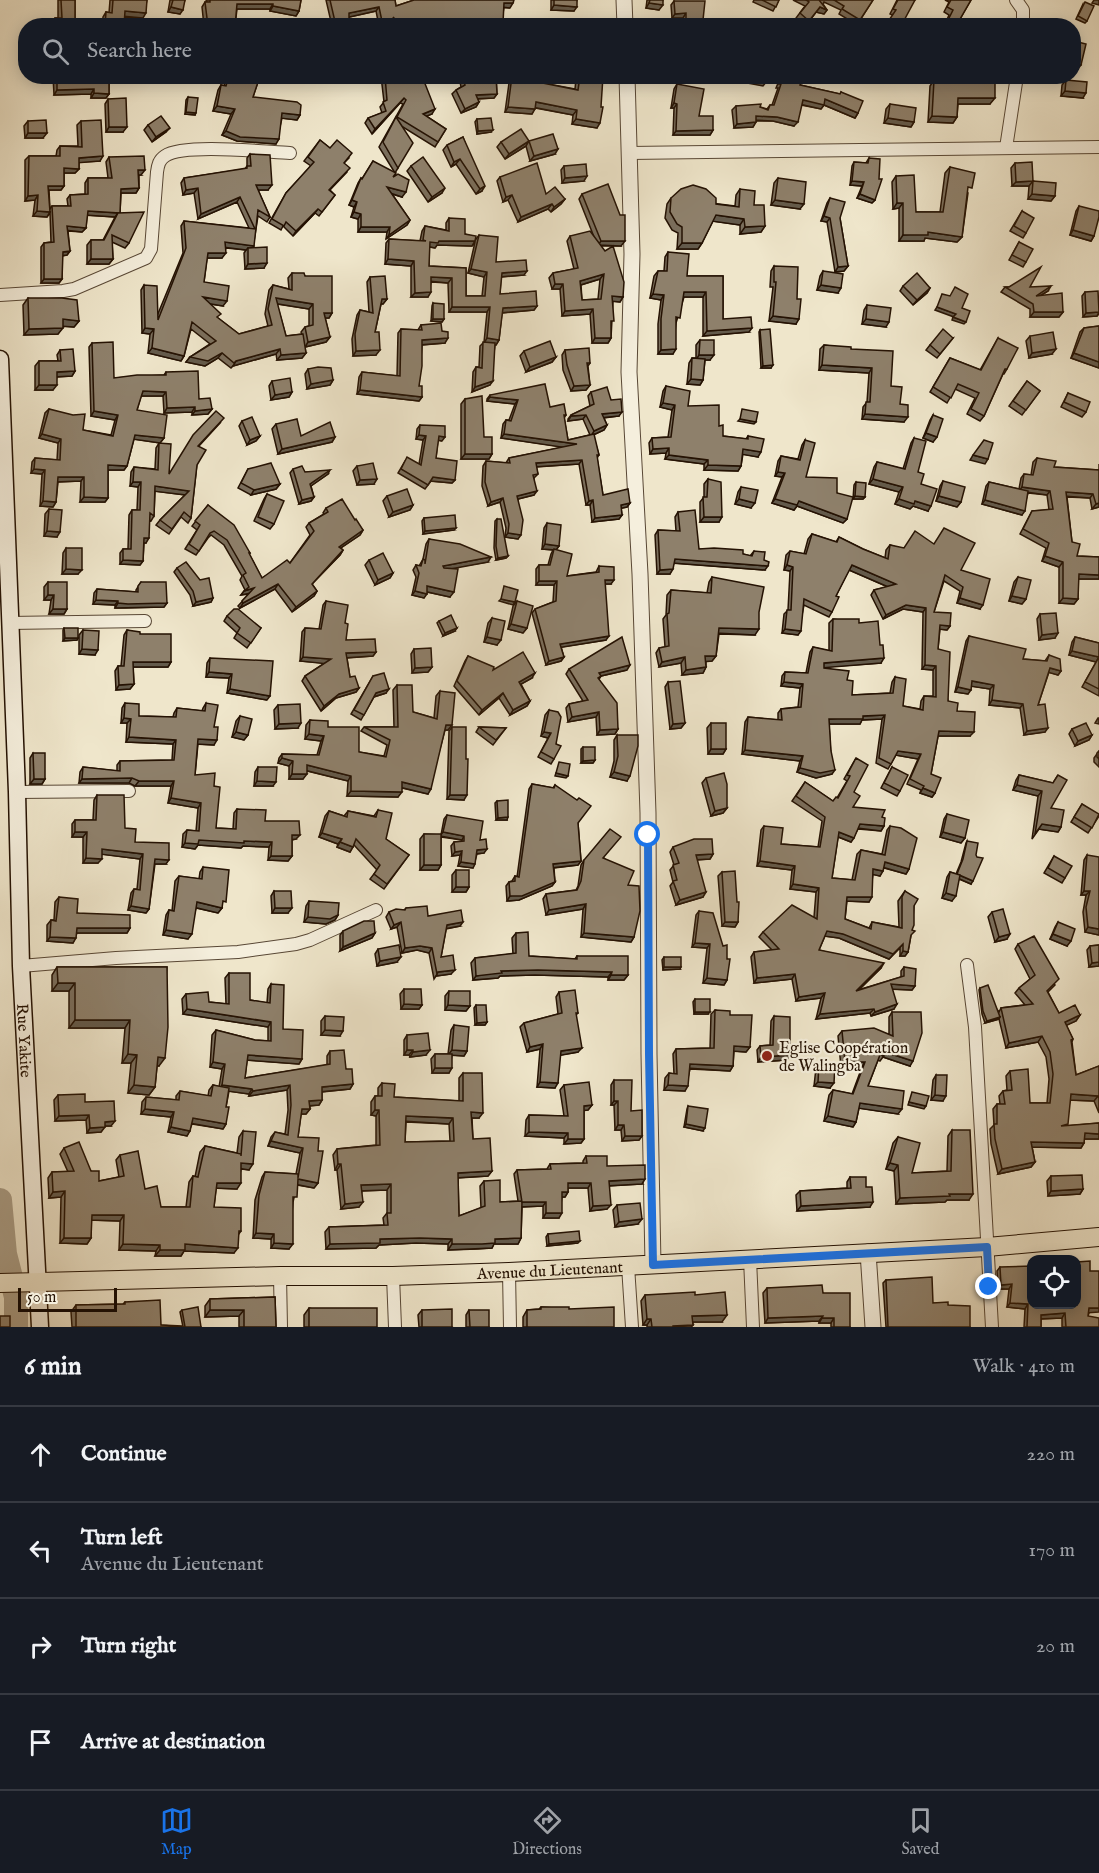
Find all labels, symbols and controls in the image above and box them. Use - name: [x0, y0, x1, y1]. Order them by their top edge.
- search box: [18, 18, 1081, 84]
- icon: search: [39, 35, 72, 68]
- text: Search here: [87, 37, 192, 65]
- route start: [634, 821, 660, 847]
- street label: Rue Yakite: [11, 1003, 35, 1078]
- place label: Eglise Coopération de Walingba: [779, 1039, 909, 1077]
- marker: Eglise Coopération de Walingba: [760, 1049, 774, 1063]
- map controls: [1027, 1255, 1081, 1309]
- button: locate: [1027, 1255, 1081, 1309]
- street label: Avenue du Lieutenant: [475, 1258, 624, 1285]
- route end: [975, 1273, 1001, 1299]
- scale bar: [18, 1285, 117, 1312]
- text: 50 m: [27, 1288, 56, 1308]
- text: 6 min: [24, 1350, 82, 1383]
- text: Walk · 410 m: [972, 1354, 1075, 1379]
- icon: ahead: [24, 1438, 57, 1471]
- text: Continue: [81, 1440, 167, 1468]
- text: 220 m: [1027, 1442, 1075, 1467]
- text: Turn left: [81, 1524, 163, 1552]
- icon: left: [24, 1534, 57, 1567]
- text: 170 m: [1029, 1538, 1075, 1563]
- text: Avenue du Lieutenant: [81, 1552, 264, 1577]
- icon: right: [24, 1630, 57, 1663]
- text: Turn right: [81, 1632, 176, 1660]
- text: 20 m: [1036, 1634, 1075, 1659]
- icon: arrive: [24, 1726, 57, 1759]
- text: Arrive at destination: [81, 1728, 265, 1756]
- tab: Map: [160, 1804, 193, 1860]
- tab: Directions: [512, 1804, 582, 1860]
- tab: Saved: [901, 1804, 939, 1860]

